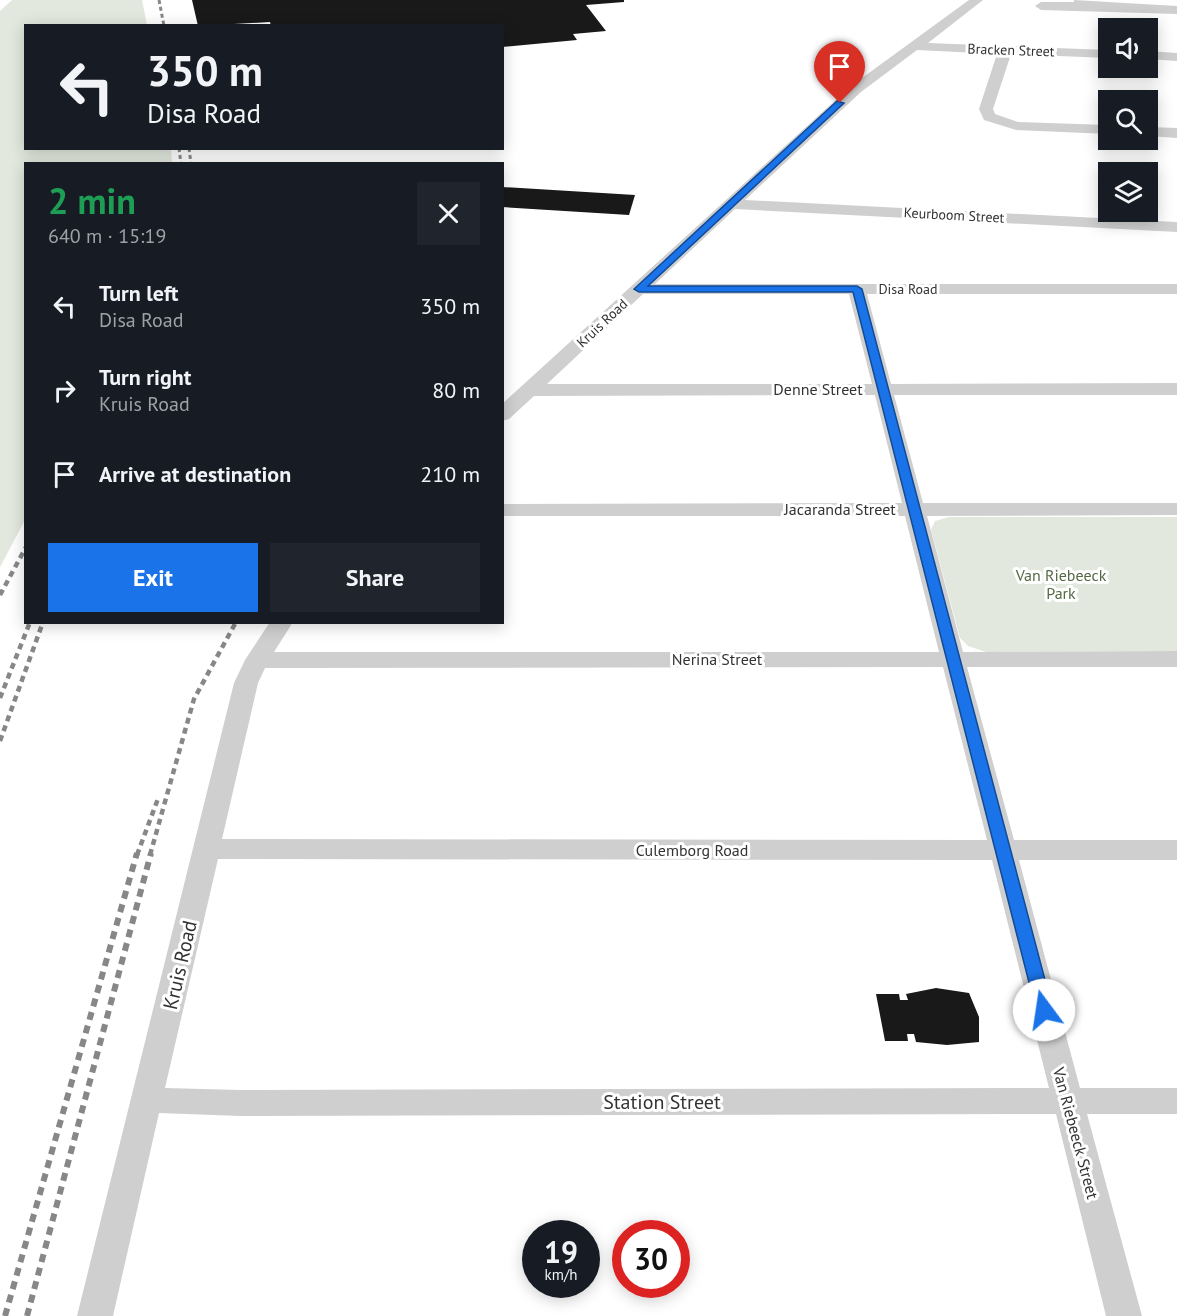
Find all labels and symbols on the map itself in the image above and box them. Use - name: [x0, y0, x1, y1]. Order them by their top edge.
- street label: Bracken Street: [967, 39, 1055, 61]
- pin: [814, 41, 865, 103]
- street label: Keurboom Street: [903, 203, 1005, 227]
- street label: Disa Road: [878, 280, 938, 298]
- street label: Kruis Road: [573, 295, 631, 351]
- street label: Denne Street: [773, 379, 863, 399]
- street label: Jacaranda Street: [783, 499, 896, 519]
- park label: Van Riebeeck Park: [1015, 565, 1107, 603]
- street label: Nerina Street: [672, 649, 763, 669]
- street label: Culemborg Road: [636, 840, 748, 860]
- street label: Kruis Road: [157, 918, 203, 1012]
- position arrow: [1012, 978, 1076, 1042]
- street label: Van Riebeeck Street: [1049, 1064, 1103, 1201]
- street label: Station Street: [603, 1089, 721, 1115]
- speed limit sign: 30: [612, 1220, 690, 1298]

